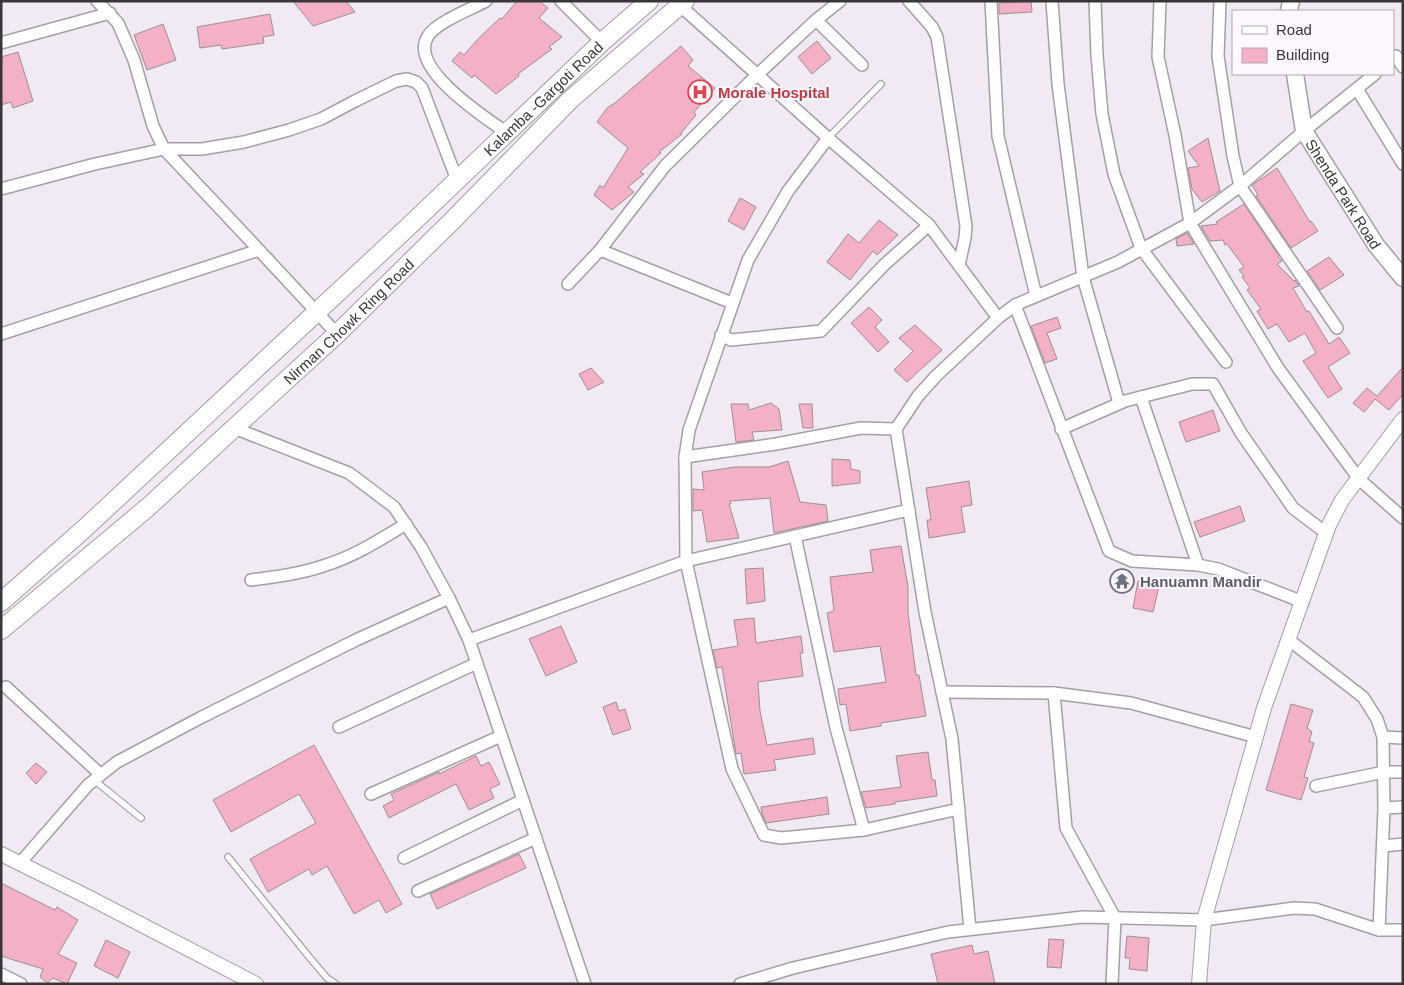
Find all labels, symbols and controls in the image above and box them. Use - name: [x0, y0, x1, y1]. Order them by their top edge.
- legend: [1232, 10, 1394, 75]
- text: Road: [1276, 21, 1312, 38]
- street label: Kalamba -Gargoti Road: [480, 38, 606, 159]
- text: Building: [1276, 46, 1329, 63]
- hospital icon: Morale Hospital: [687, 79, 713, 105]
- place label: Morale Hospital: [718, 84, 830, 101]
- street label: Shenda Park Road: [1303, 136, 1385, 252]
- street label: Nirman Chowk Ring Road: [280, 255, 417, 387]
- temple icon: Hanuamn Mandir: [1109, 568, 1135, 594]
- place label: Hanuamn Mandir: [1140, 573, 1262, 590]

